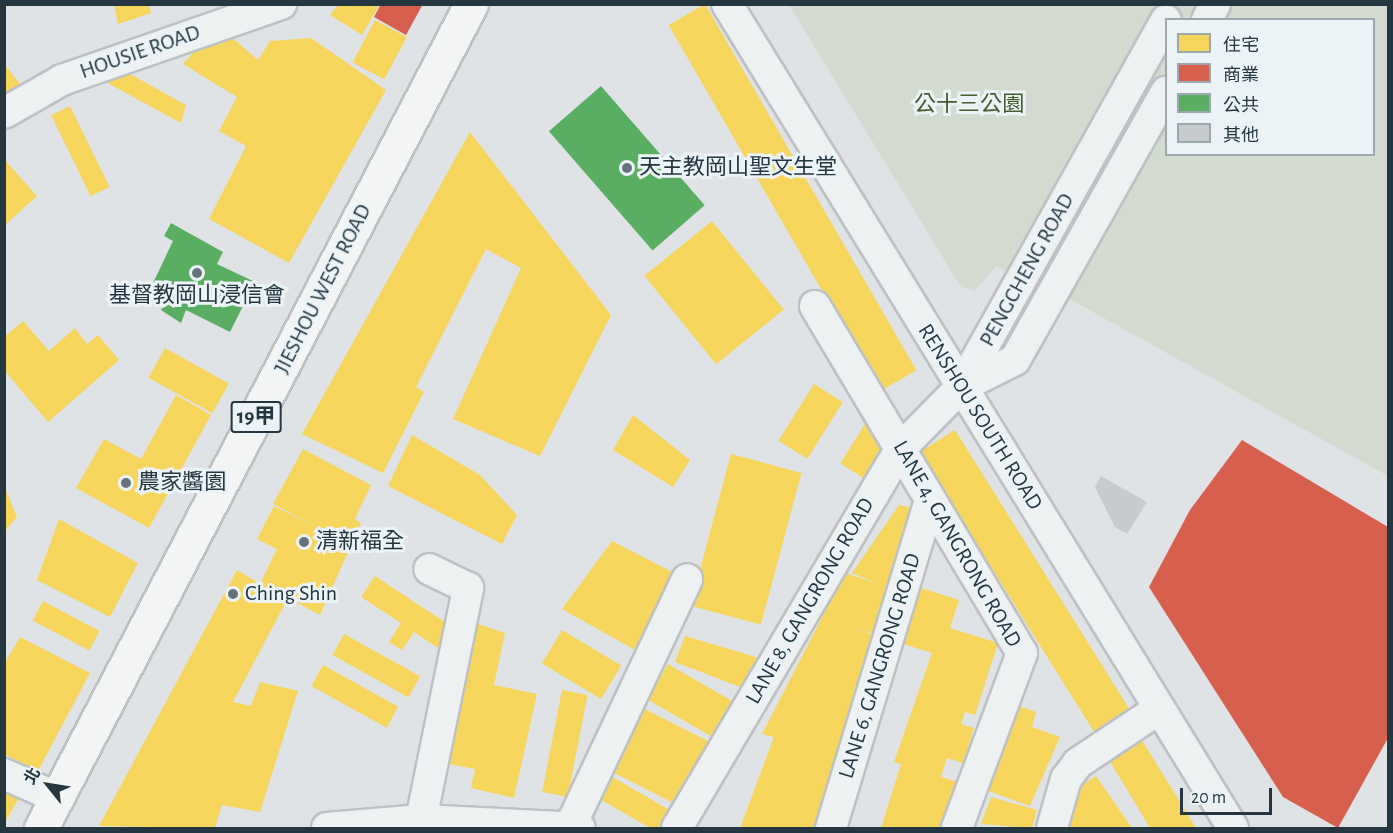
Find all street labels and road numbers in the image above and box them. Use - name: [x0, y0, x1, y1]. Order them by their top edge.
- street label: HOUSIE ROAD: [76, 19, 204, 85]
- street label: PENGCHENG ROAD: [974, 189, 1080, 351]
- street label: JIESHOU WEST ROAD: [269, 200, 377, 378]
- street label: RENSHOU SOUTH ROAD: [912, 319, 1048, 515]
- road number: 19甲: [230, 399, 282, 435]
- street label: LANE 4, GANGRONG ROAD: [887, 436, 1027, 652]
- street label: LANE 8, GANGRONG ROAD: [740, 493, 880, 709]
- street label: LANE 6, GANGRONG ROAD: [833, 550, 927, 782]

